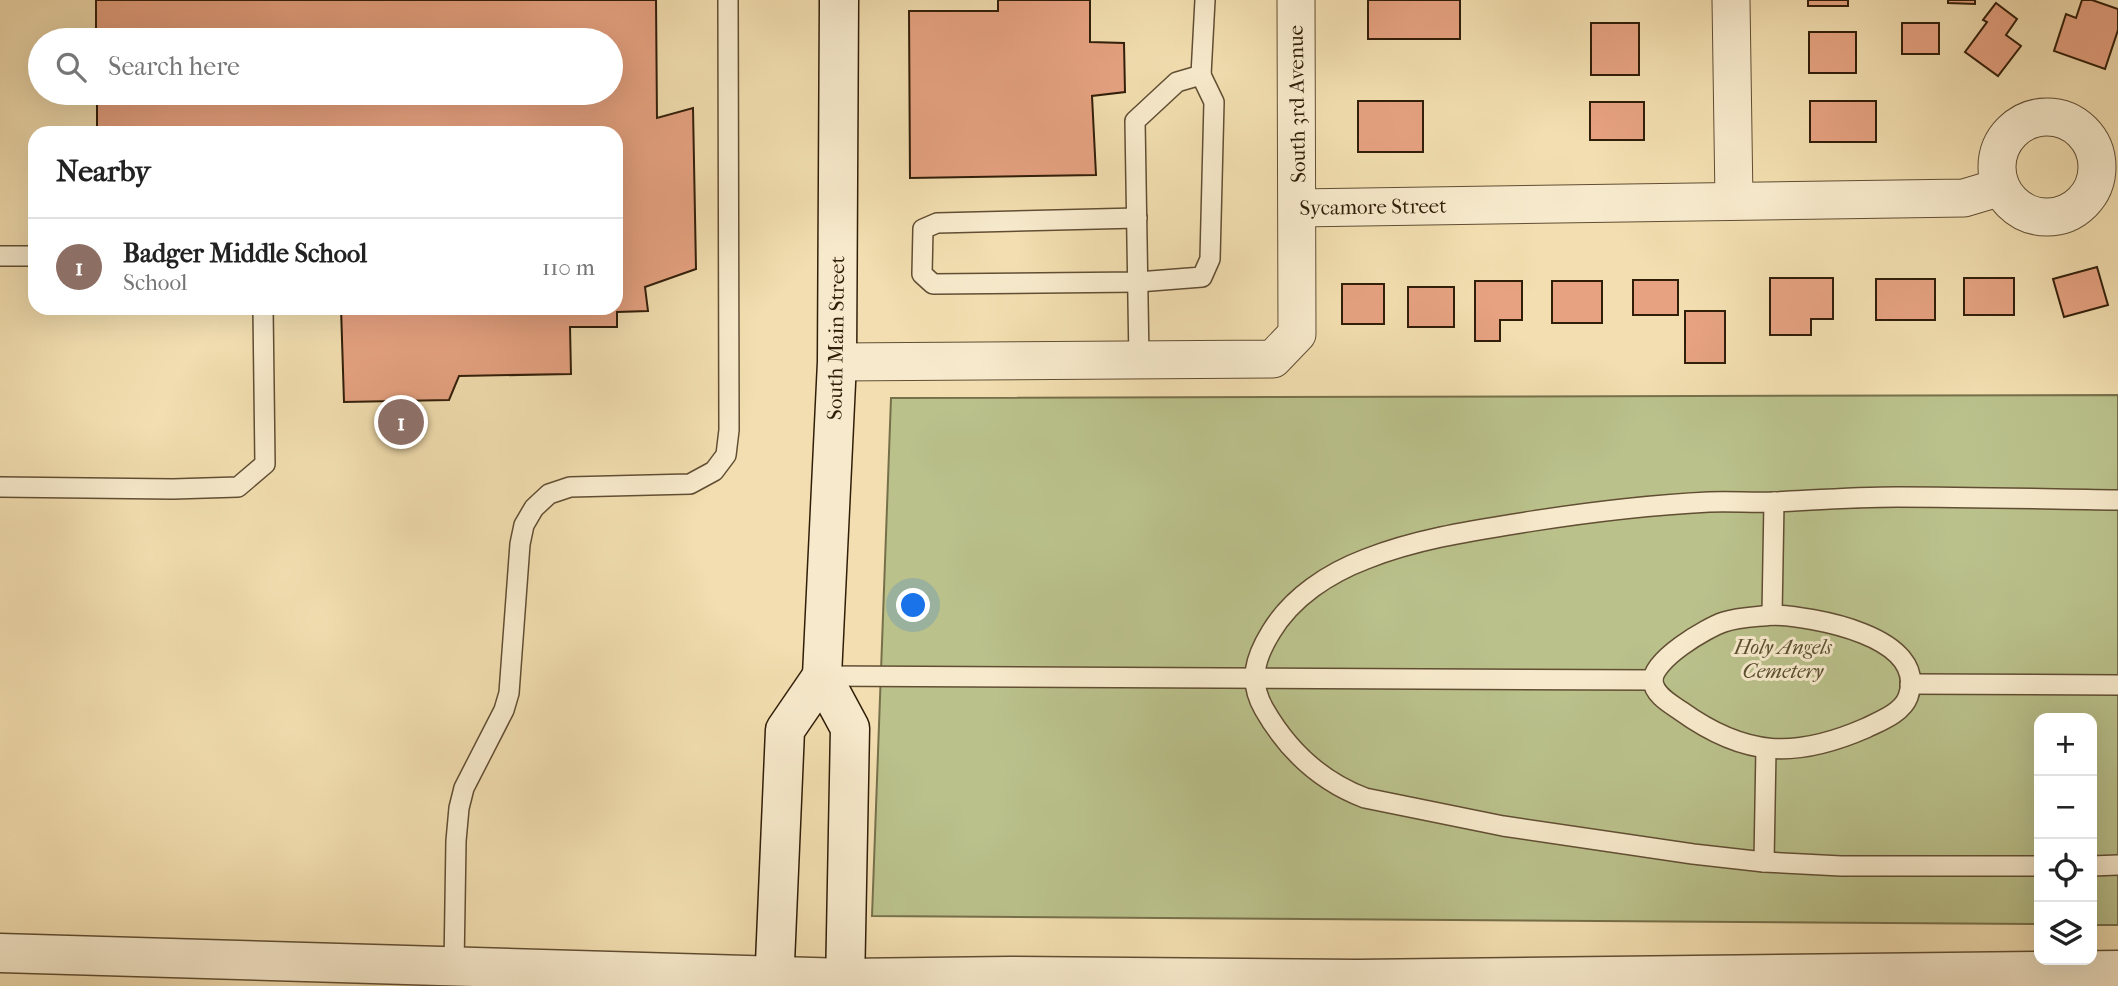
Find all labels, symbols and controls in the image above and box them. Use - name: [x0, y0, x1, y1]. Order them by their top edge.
- street label: South 3rd Avenue: [1284, 25, 1310, 183]
- search box: [28, 28, 623, 105]
- icon: search: [52, 48, 90, 86]
- text: Search here: [108, 51, 240, 82]
- text: Nearby: [56, 154, 151, 189]
- street label: Sycamore Street: [1299, 194, 1447, 220]
- text: Badger Middle School: [123, 238, 367, 269]
- text: 1: [75, 254, 83, 281]
- text: 110 m: [542, 254, 595, 281]
- street label: South Main Street: [823, 255, 849, 420]
- text: School: [123, 269, 187, 296]
- pin: 1: [378, 396, 424, 448]
- your location: [896, 588, 930, 622]
- park label: Holy Angels Cemetery: [1733, 635, 1832, 683]
- map controls: [2034, 713, 2097, 965]
- button: +: [2034, 713, 2097, 776]
- button: −: [2034, 776, 2097, 839]
- button: locate: [2034, 839, 2097, 902]
- button: layers: [2034, 902, 2097, 965]

